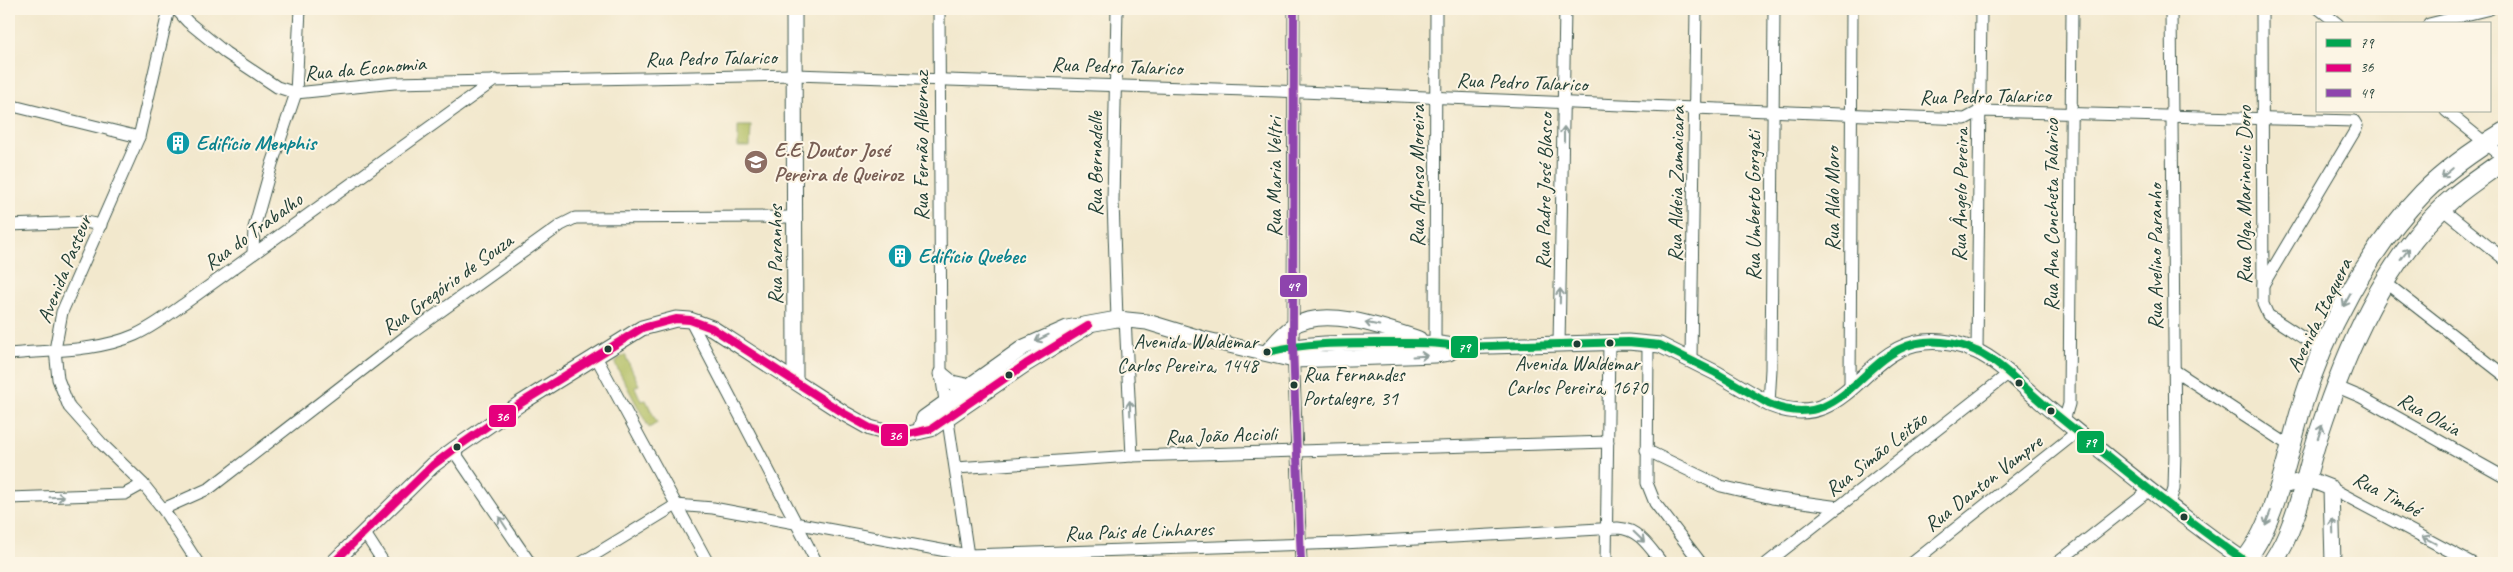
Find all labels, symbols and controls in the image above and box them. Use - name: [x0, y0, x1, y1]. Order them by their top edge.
- legend: [2316, 22, 2490, 112]
- text: 79: [2360, 34, 2375, 53]
- street label: Rua Pedro Talarico: [645, 44, 779, 72]
- street label: Rua da Economia: [303, 50, 428, 86]
- street label: Rua Pedro Talarico: [1051, 51, 1186, 81]
- text: 36: [2360, 58, 2375, 77]
- street label: Rua Pedro Talarico: [1456, 67, 1591, 97]
- street label: Rua Fernão Albernaz: [908, 69, 934, 221]
- street label: Rua Pedro Talarico: [1919, 82, 2053, 110]
- text: 49: [2360, 84, 2375, 103]
- street label: Rua Afonso Moreira: [1404, 103, 1430, 247]
- street label: Rua Aldeia Zamaicara: [1662, 104, 1690, 262]
- street label: Rua Olga Marinovic Doro: [2231, 104, 2257, 284]
- street label: Rua Bernadelle: [1082, 110, 1108, 216]
- street label: Rua Padre José Blasco: [1530, 110, 1558, 269]
- street label: Rua Maria Veltri: [1261, 114, 1287, 237]
- street label: Rua Ana Concheta Talarico: [2038, 117, 2064, 311]
- one-way arrow: [1559, 126, 1569, 142]
- street label: Rua Ângelo Pereira: [1946, 126, 1974, 262]
- street label: Rua Umberto Gorgati: [1740, 128, 1766, 281]
- building icon: Edifício Menphis: [165, 130, 191, 156]
- place label: Edifício Menphis: [196, 130, 318, 156]
- place label: E.E Doutor José Pereira de Queiroz: [774, 137, 905, 187]
- street label: Rua Aldo Moro: [1819, 144, 1845, 251]
- school or university icon: E.E Doutor José Pereira de Queiroz: [743, 149, 769, 175]
- one-way arrow: [2440, 167, 2453, 179]
- street label: Rua Avelino Paranho: [2142, 181, 2168, 330]
- street label: Rua do Trabalho: [198, 185, 309, 276]
- street label: Rua Paranhos: [762, 203, 788, 305]
- street label: Avenida Pasteur: [31, 210, 98, 327]
- street label: Rua Gregório de Souza: [376, 226, 520, 340]
- building icon: Edifício Quebec: [887, 243, 913, 269]
- place label: Edifício Quebec: [918, 243, 1027, 269]
- one-way arrow: [2400, 248, 2410, 262]
- street label: Avenida Itaquera: [2280, 252, 2359, 376]
- line badge: 49: [1279, 274, 1308, 298]
- text: 49: [1287, 278, 1301, 295]
- one-way arrow: [1556, 288, 1565, 304]
- one-way arrow: [2342, 292, 2351, 307]
- one-way arrow: [1365, 319, 1381, 328]
- place label: Avenida Waldemar Carlos Pereira, 1448: [1117, 329, 1260, 378]
- one-way arrow: [1034, 333, 1049, 343]
- line badge: 79: [1450, 335, 1479, 359]
- unlabelled marker: [1605, 338, 1615, 348]
- text: 79: [1458, 339, 1472, 356]
- marker: Avenida Waldemar Carlos Pereira, 1670: [1572, 339, 1582, 349]
- unlabelled marker: [603, 344, 613, 354]
- marker: Avenida Waldemar Carlos Pereira, 1448: [1262, 347, 1272, 357]
- one-way arrow: [1411, 351, 1427, 361]
- place label: Avenida Waldemar Carlos Pereira, 1670: [1507, 351, 1649, 400]
- place label: Rua Fernandes Portalegre, 31: [1303, 362, 1407, 411]
- unlabelled marker: [1004, 370, 1014, 380]
- unlabelled marker: [2014, 378, 2024, 388]
- marker: Rua Fernandes Portalegre, 31: [1289, 380, 1299, 390]
- street label: Rua Olaia: [2393, 386, 2466, 442]
- one-way arrow: [1126, 400, 1135, 416]
- line badge: 36: [488, 404, 517, 428]
- street label: Rua Simão Leitão: [1820, 405, 1934, 502]
- unlabelled marker: [2046, 406, 2056, 416]
- text: 36: [496, 408, 510, 425]
- street label: Rua João Accioli: [1165, 420, 1280, 450]
- line badge: 36: [880, 423, 909, 447]
- one-way arrow: [2316, 424, 2325, 440]
- text: 36: [889, 427, 903, 444]
- street label: Rua Danton Vampre: [1919, 428, 2048, 537]
- line badge: 79: [2076, 430, 2105, 454]
- text: 79: [2084, 434, 2098, 451]
- unlabelled marker: [452, 442, 462, 452]
- street label: Rua Timbé: [2349, 465, 2428, 524]
- one-way arrow: [49, 492, 65, 502]
- one-way arrow: [2262, 510, 2272, 525]
- unlabelled marker: [2179, 512, 2189, 522]
- street label: Rua Pais de Linhares: [1064, 515, 1215, 547]
- one-way arrow: [498, 516, 508, 530]
- one-way arrow: [2329, 518, 2338, 534]
- one-way arrow: [1633, 531, 1645, 543]
- one-way arrow: [2422, 535, 2437, 545]

